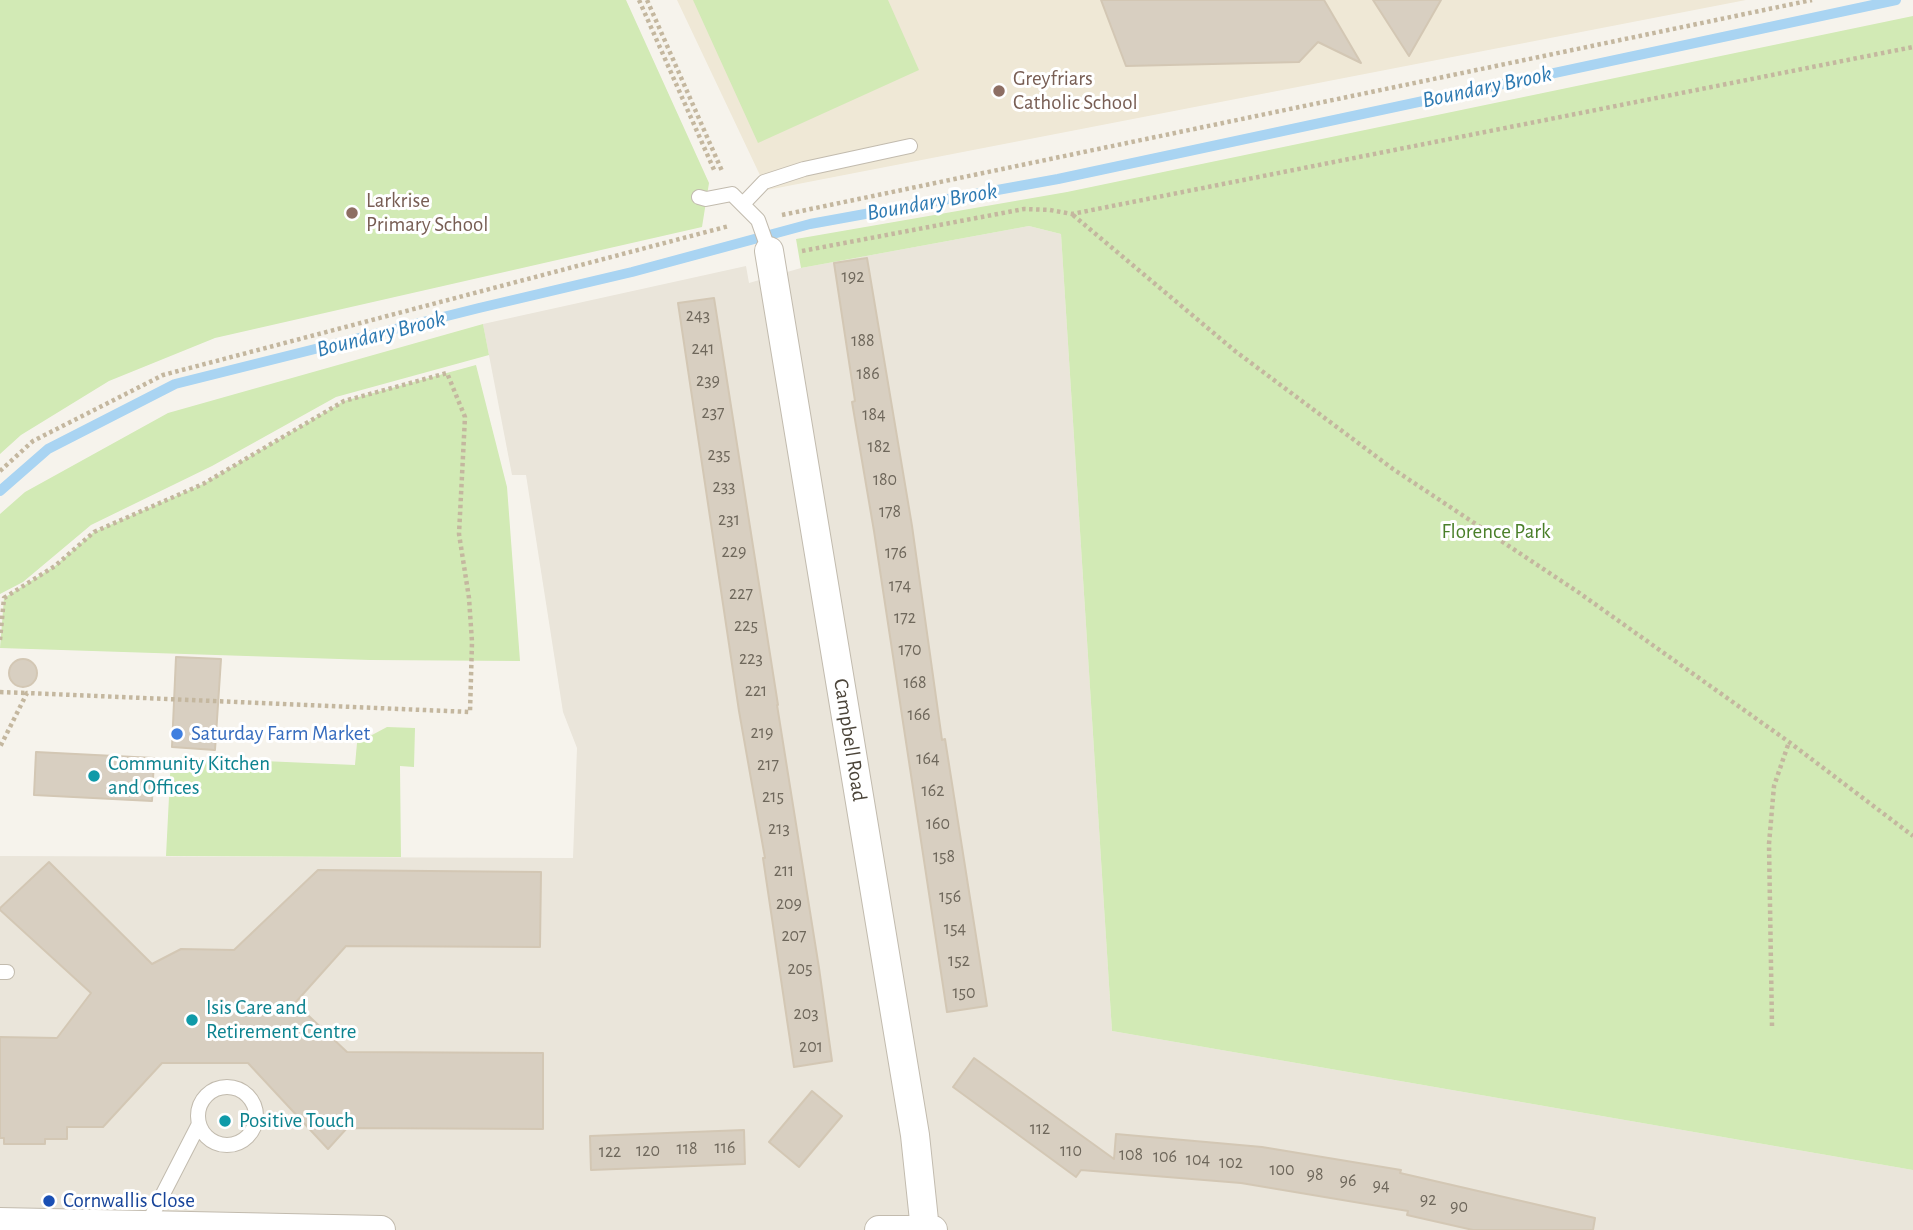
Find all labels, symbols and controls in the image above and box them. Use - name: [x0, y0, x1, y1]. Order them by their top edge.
- water label: Boundary Brook: [1420, 60, 1554, 114]
- place label: Greyfriars Catholic School: [1013, 66, 1138, 116]
- marker: Greyfriars Catholic School: [991, 83, 1007, 99]
- water label: Boundary Brook: [865, 177, 999, 227]
- place label: Larkrise Primary School: [366, 188, 489, 238]
- marker: Larkrise Primary School: [344, 205, 360, 221]
- house number: 192: [842, 266, 864, 288]
- water label: Boundary Brook: [314, 305, 448, 363]
- house number: 243: [686, 305, 710, 327]
- house number: 188: [851, 330, 875, 352]
- house number: 241: [691, 338, 715, 360]
- house number: 186: [856, 363, 880, 385]
- house number: 239: [696, 370, 720, 392]
- house number: 237: [701, 402, 725, 424]
- house number: 184: [862, 404, 886, 426]
- house number: 182: [868, 436, 890, 458]
- house number: 235: [707, 444, 731, 466]
- house number: 180: [873, 469, 897, 491]
- house number: 233: [712, 476, 736, 498]
- house number: 178: [879, 501, 901, 523]
- house number: 231: [718, 509, 740, 531]
- park label: Florence Park: [1441, 519, 1551, 545]
- house number: 229: [722, 541, 746, 563]
- house number: 176: [885, 542, 907, 564]
- house number: 174: [889, 575, 911, 597]
- house number: 227: [729, 583, 753, 605]
- house number: 172: [894, 607, 916, 629]
- house number: 225: [734, 615, 758, 637]
- house number: 170: [898, 639, 922, 661]
- house number: 223: [739, 648, 763, 670]
- house number: 168: [903, 672, 927, 694]
- street label: Campbell Road: [828, 677, 872, 803]
- house number: 221: [745, 680, 767, 702]
- house number: 166: [907, 704, 931, 726]
- place label: Saturday Farm Market: [191, 721, 370, 747]
- house number: 219: [751, 722, 773, 744]
- marker: Saturday Farm Market: [169, 726, 185, 742]
- house number: 164: [916, 748, 940, 770]
- place label: Community Kitchen and Offices: [108, 751, 270, 801]
- house number: 217: [757, 754, 779, 776]
- marker: Community Kitchen and Offices: [86, 768, 102, 784]
- house number: 162: [922, 780, 944, 802]
- house number: 215: [762, 786, 784, 808]
- house number: 160: [926, 813, 950, 835]
- house number: 213: [768, 818, 790, 840]
- house number: 158: [933, 846, 955, 868]
- house number: 211: [774, 860, 794, 882]
- house number: 156: [939, 886, 961, 908]
- house number: 209: [776, 893, 802, 915]
- house number: 154: [944, 918, 966, 940]
- house number: 207: [781, 925, 807, 947]
- house number: 152: [948, 950, 970, 972]
- house number: 205: [787, 958, 813, 980]
- house number: 150: [952, 982, 976, 1004]
- place label: Isis Care and Retirement Centre: [206, 995, 356, 1045]
- house number: 203: [793, 1003, 819, 1025]
- marker: Isis Care and Retirement Centre: [184, 1012, 200, 1028]
- house number: 201: [799, 1036, 823, 1058]
- place label: Positive Touch: [239, 1108, 355, 1134]
- marker: Positive Touch: [217, 1113, 233, 1129]
- house number: 112: [1030, 1118, 1050, 1140]
- house number: 116: [715, 1137, 735, 1159]
- house number: 118: [677, 1138, 697, 1160]
- house number: 120: [636, 1140, 660, 1162]
- house number: 110: [1060, 1140, 1082, 1162]
- house number: 122: [599, 1141, 621, 1163]
- house number: 108: [1119, 1144, 1143, 1166]
- house number: 106: [1153, 1146, 1177, 1168]
- house number: 104: [1186, 1149, 1210, 1171]
- house number: 102: [1219, 1152, 1243, 1174]
- house number: 100: [1269, 1159, 1295, 1181]
- house number: 98: [1307, 1164, 1323, 1186]
- house number: 96: [1340, 1170, 1356, 1192]
- house number: 94: [1372, 1175, 1390, 1197]
- place label: Cornwallis Close: [63, 1188, 195, 1214]
- house number: 92: [1420, 1189, 1436, 1211]
- marker: Cornwallis Close: [41, 1193, 57, 1209]
- house number: 90: [1450, 1196, 1468, 1218]

